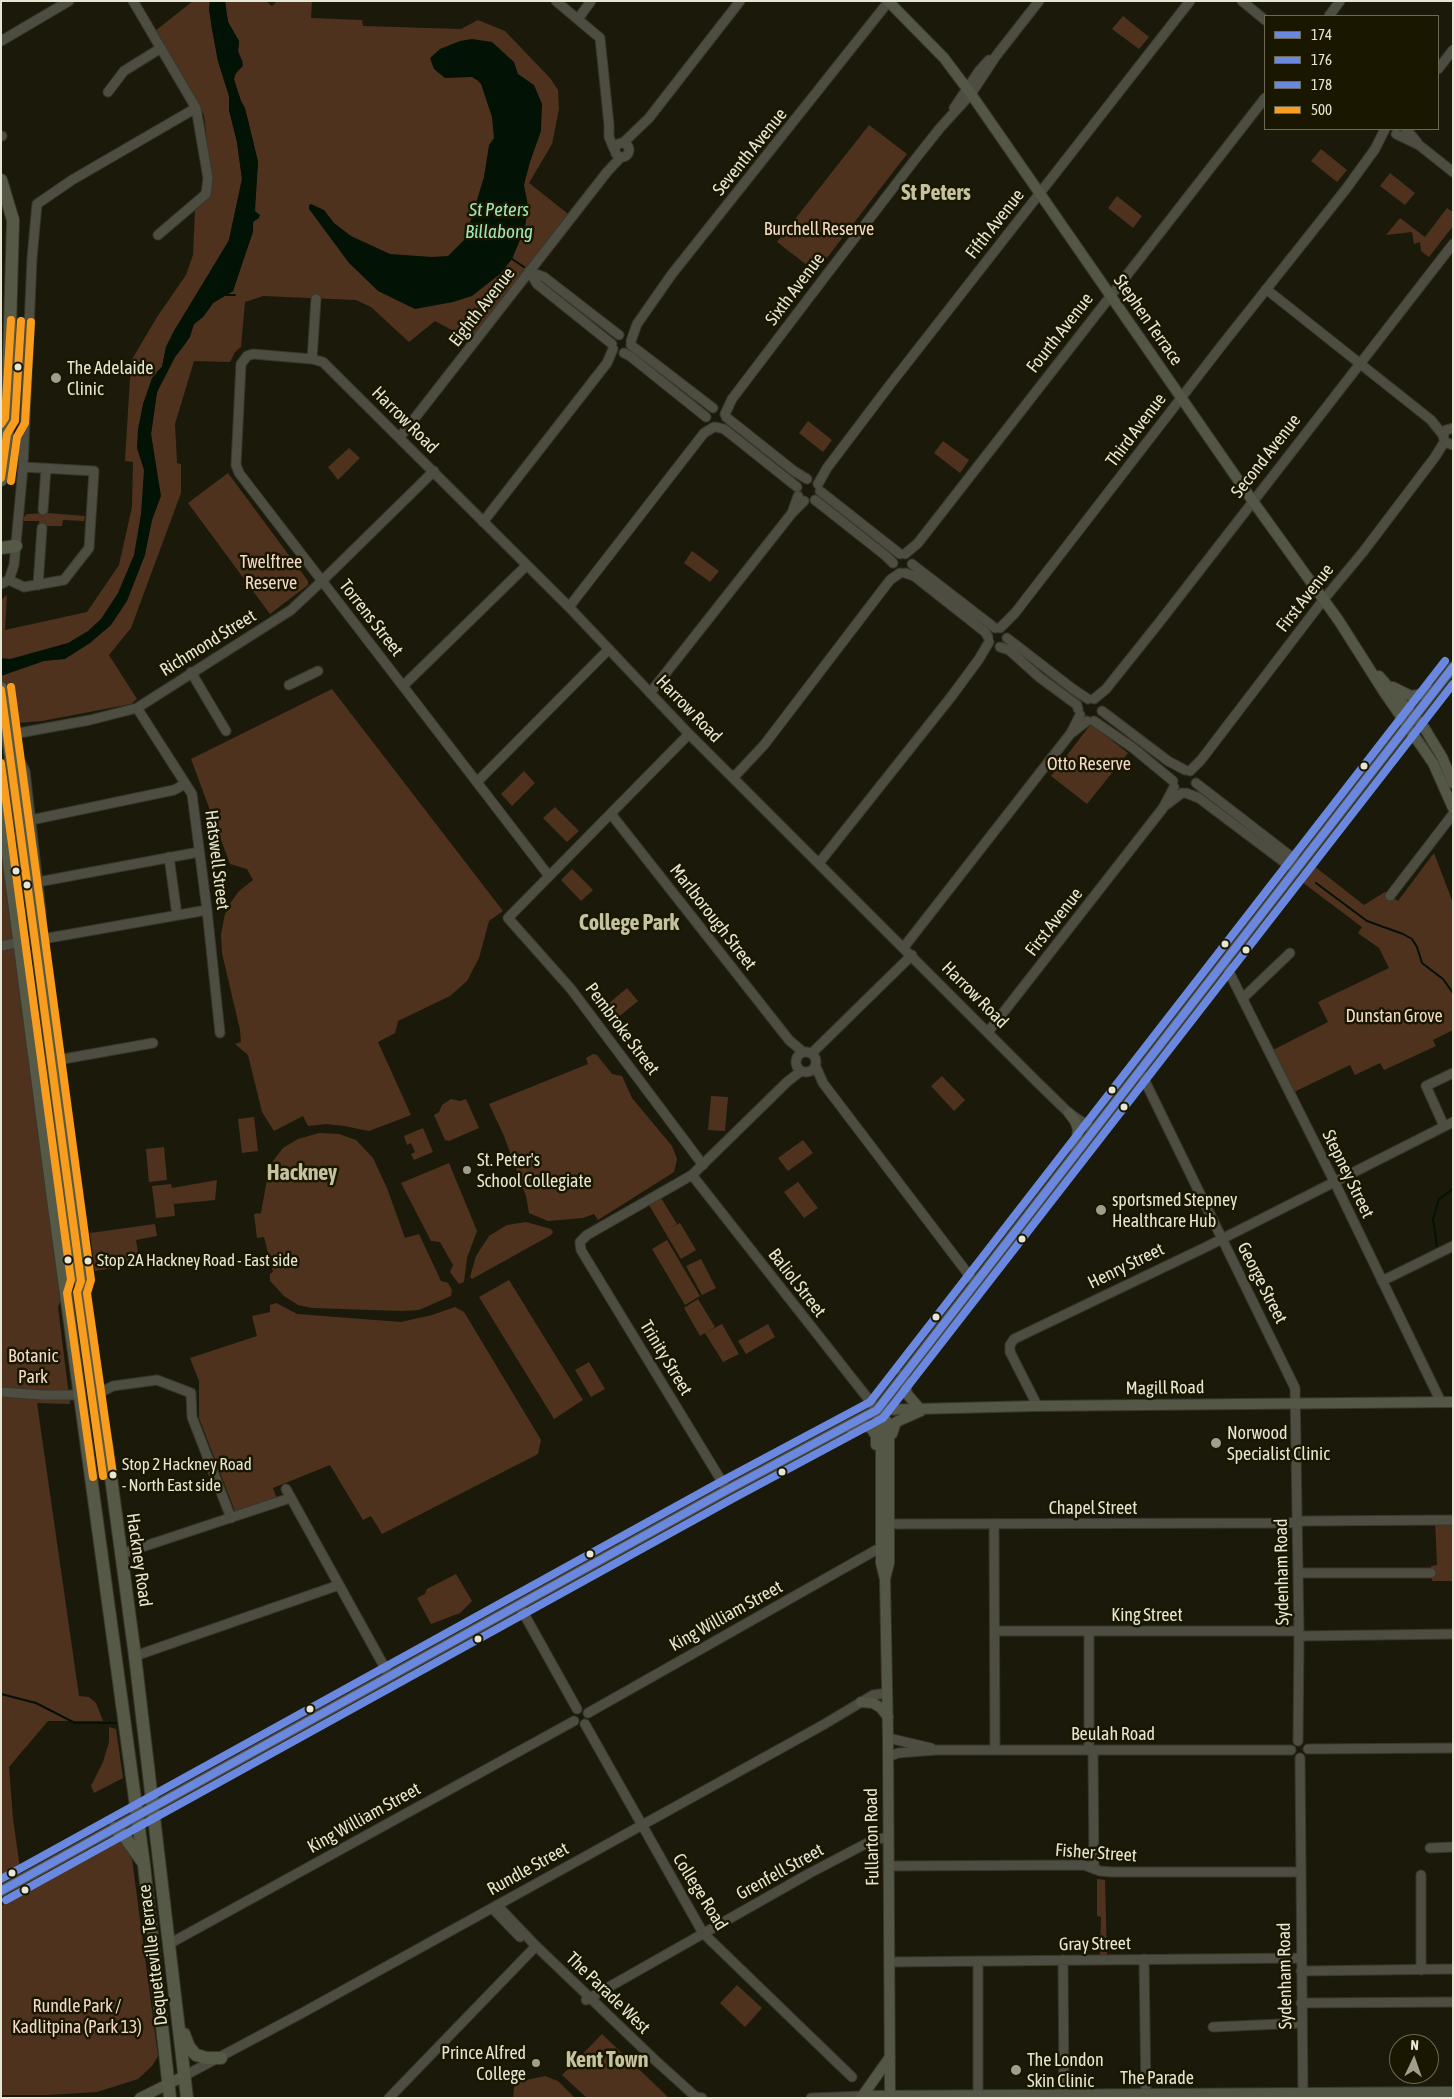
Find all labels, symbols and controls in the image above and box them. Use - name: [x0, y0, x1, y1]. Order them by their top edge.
- legend: [1264, 15, 1439, 130]
- text: 174: [1311, 26, 1332, 43]
- text: 176: [1311, 51, 1332, 68]
- text: 178: [1311, 76, 1332, 93]
- text: 500: [1311, 101, 1332, 118]
- street label: Seventh Avenue: [708, 104, 792, 200]
- district label: St Peters: [901, 180, 971, 206]
- street label: Fifth Avenue: [961, 185, 1029, 263]
- water label: St Peters Billabong: [465, 199, 533, 243]
- park label: Burchell Reserve: [764, 218, 874, 240]
- street label: Sixth Avenue: [761, 248, 829, 330]
- street label: Eighth Avenue: [444, 263, 520, 351]
- street label: Stephen Terrace: [1109, 270, 1187, 370]
- street label: Fourth Avenue: [1022, 289, 1098, 377]
- place label: The Adelaide Clinic: [67, 357, 153, 399]
- unlabelled marker: [13, 362, 23, 372]
- marker: The Adelaide Clinic: [49, 371, 63, 385]
- street label: Harrow Road: [367, 382, 443, 458]
- street label: Third Avenue: [1101, 389, 1171, 471]
- street label: Second Avenue: [1227, 410, 1305, 502]
- park label: Twelftree Reserve: [240, 551, 302, 594]
- street label: First Avenue: [1272, 560, 1338, 636]
- street label: Torrens Street: [334, 575, 408, 661]
- street label: Richmond Street: [156, 605, 260, 681]
- street label: Harrow Road: [652, 671, 726, 747]
- park label: Otto Reserve: [1047, 753, 1131, 775]
- unlabelled marker: [1359, 761, 1369, 771]
- street label: Hatswell Street: [200, 809, 234, 911]
- street label: Marlborough Street: [665, 860, 761, 974]
- unlabelled marker: [11, 866, 21, 876]
- unlabelled marker: [22, 880, 32, 890]
- street label: First Avenue: [1021, 884, 1087, 960]
- district label: College Park: [579, 910, 679, 936]
- unlabelled marker: [1220, 939, 1230, 949]
- unlabelled marker: [1241, 945, 1251, 955]
- street label: Harrow Road: [937, 957, 1013, 1033]
- street label: Pembroke Street: [580, 979, 664, 1079]
- park label: Dunstan Grove: [1345, 1005, 1443, 1027]
- unlabelled marker: [1107, 1085, 1117, 1095]
- unlabelled marker: [1119, 1102, 1129, 1112]
- street label: Stepney Street: [1317, 1126, 1379, 1222]
- place label: St. Peter's School Collegiate: [477, 1149, 592, 1192]
- district label: Hackney: [267, 1160, 337, 1186]
- marker: St. Peter's School Collegiate: [461, 1164, 473, 1176]
- place label: sportsmed Stepney Healthcare Hub: [1112, 1189, 1237, 1232]
- marker: sportsmed Stepney Healthcare Hub: [1094, 1203, 1108, 1217]
- unlabelled marker: [1017, 1234, 1027, 1244]
- street label: Henry Street: [1084, 1238, 1168, 1294]
- street label: George Street: [1232, 1239, 1292, 1327]
- street label: Baliol Street: [764, 1244, 830, 1322]
- place label: Stop 2A Hackney Road - East side: [97, 1251, 298, 1271]
- unlabelled marker: [63, 1255, 73, 1265]
- marker: Stop 2A Hackney Road - East side: [83, 1256, 93, 1266]
- unlabelled marker: [931, 1312, 941, 1322]
- street label: Trinity Street: [635, 1317, 697, 1399]
- park label: Botanic Park: [8, 1345, 58, 1388]
- street label: Magill Road: [1125, 1377, 1205, 1399]
- place label: Norwood Specialist Clinic: [1227, 1422, 1330, 1465]
- marker: Norwood Specialist Clinic: [1209, 1436, 1223, 1450]
- place label: Stop 2 Hackney Road - North East side: [122, 1455, 252, 1495]
- unlabelled marker: [777, 1467, 787, 1477]
- marker: Stop 2 Hackney Road - North East side: [108, 1470, 118, 1480]
- street label: Chapel Street: [1049, 1497, 1137, 1519]
- street label: Hackney Road: [122, 1512, 156, 1608]
- street label: Sydenham Road: [1270, 1518, 1294, 1626]
- unlabelled marker: [585, 1549, 595, 1559]
- street label: King William Street: [666, 1576, 786, 1656]
- street label: King Street: [1111, 1604, 1183, 1626]
- unlabelled marker: [473, 1634, 483, 1644]
- unlabelled marker: [305, 1704, 315, 1714]
- street label: Beulah Road: [1071, 1723, 1155, 1745]
- street label: King William Street: [304, 1778, 424, 1858]
- street label: Fullarton Road: [860, 1788, 884, 1886]
- street label: Rundle Street: [484, 1838, 572, 1900]
- street label: Grenfell Street: [733, 1839, 827, 1905]
- street label: Fisher Street: [1054, 1839, 1138, 1867]
- street label: College Road: [668, 1850, 732, 1934]
- unlabelled marker: [7, 1868, 17, 1878]
- street label: Dequetteville Terrace: [134, 1883, 172, 2027]
- unlabelled marker: [20, 1885, 30, 1895]
- street label: Sydenham Road: [1273, 1922, 1297, 2030]
- street label: Gray Street: [1059, 1933, 1131, 1955]
- street label: The Parade West: [561, 1948, 655, 2038]
- park label: Rundle Park / Kadlitpina (Park 13): [12, 1995, 142, 2038]
- north arrow: [1389, 2034, 1439, 2084]
- text: N: [1410, 2037, 1419, 2053]
- place label: Prince Alfred College: [441, 2042, 526, 2084]
- district label: Kent Town: [566, 2047, 648, 2073]
- place label: The London Skin Clinic: [1027, 2049, 1104, 2092]
- marker: Prince Alfred College: [530, 2057, 542, 2069]
- marker: The London Skin Clinic: [1009, 2063, 1023, 2077]
- street label: The Parade: [1120, 2067, 1194, 2089]

